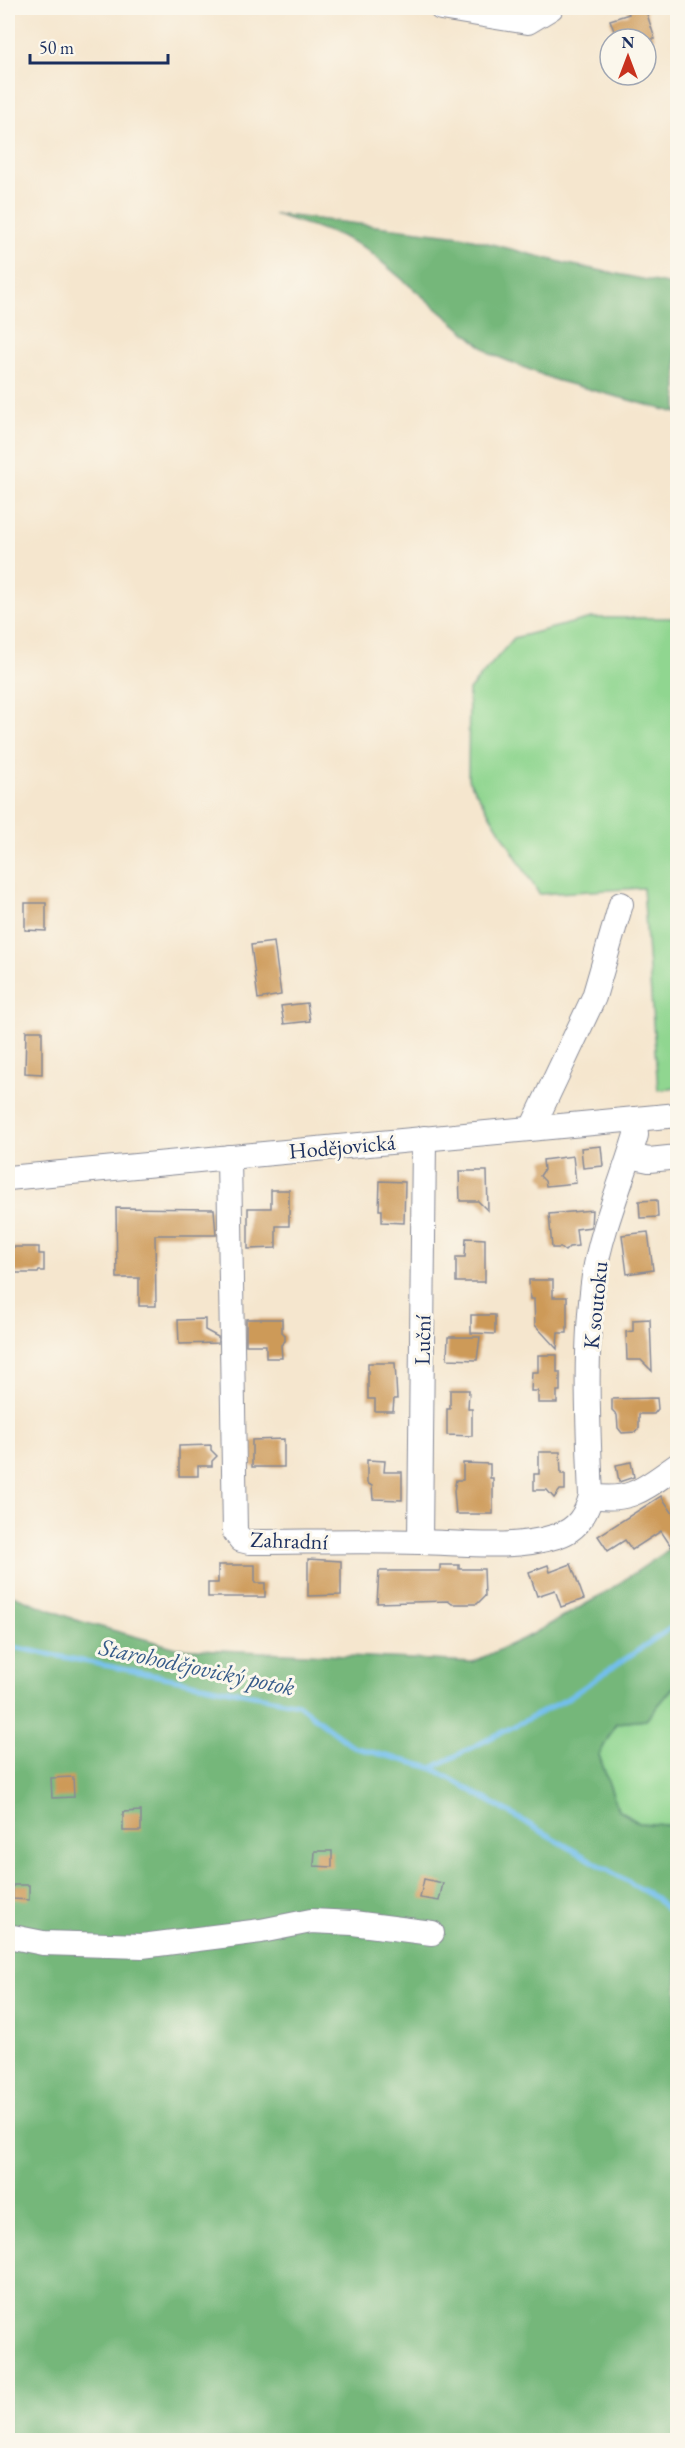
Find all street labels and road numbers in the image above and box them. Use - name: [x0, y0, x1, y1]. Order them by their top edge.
- street label: Hodějovická: [287, 1127, 397, 1166]
- street label: K soutoku: [576, 1259, 615, 1351]
- street label: Luční: [408, 1314, 437, 1365]
- street label: Zahradní: [250, 1525, 329, 1556]

